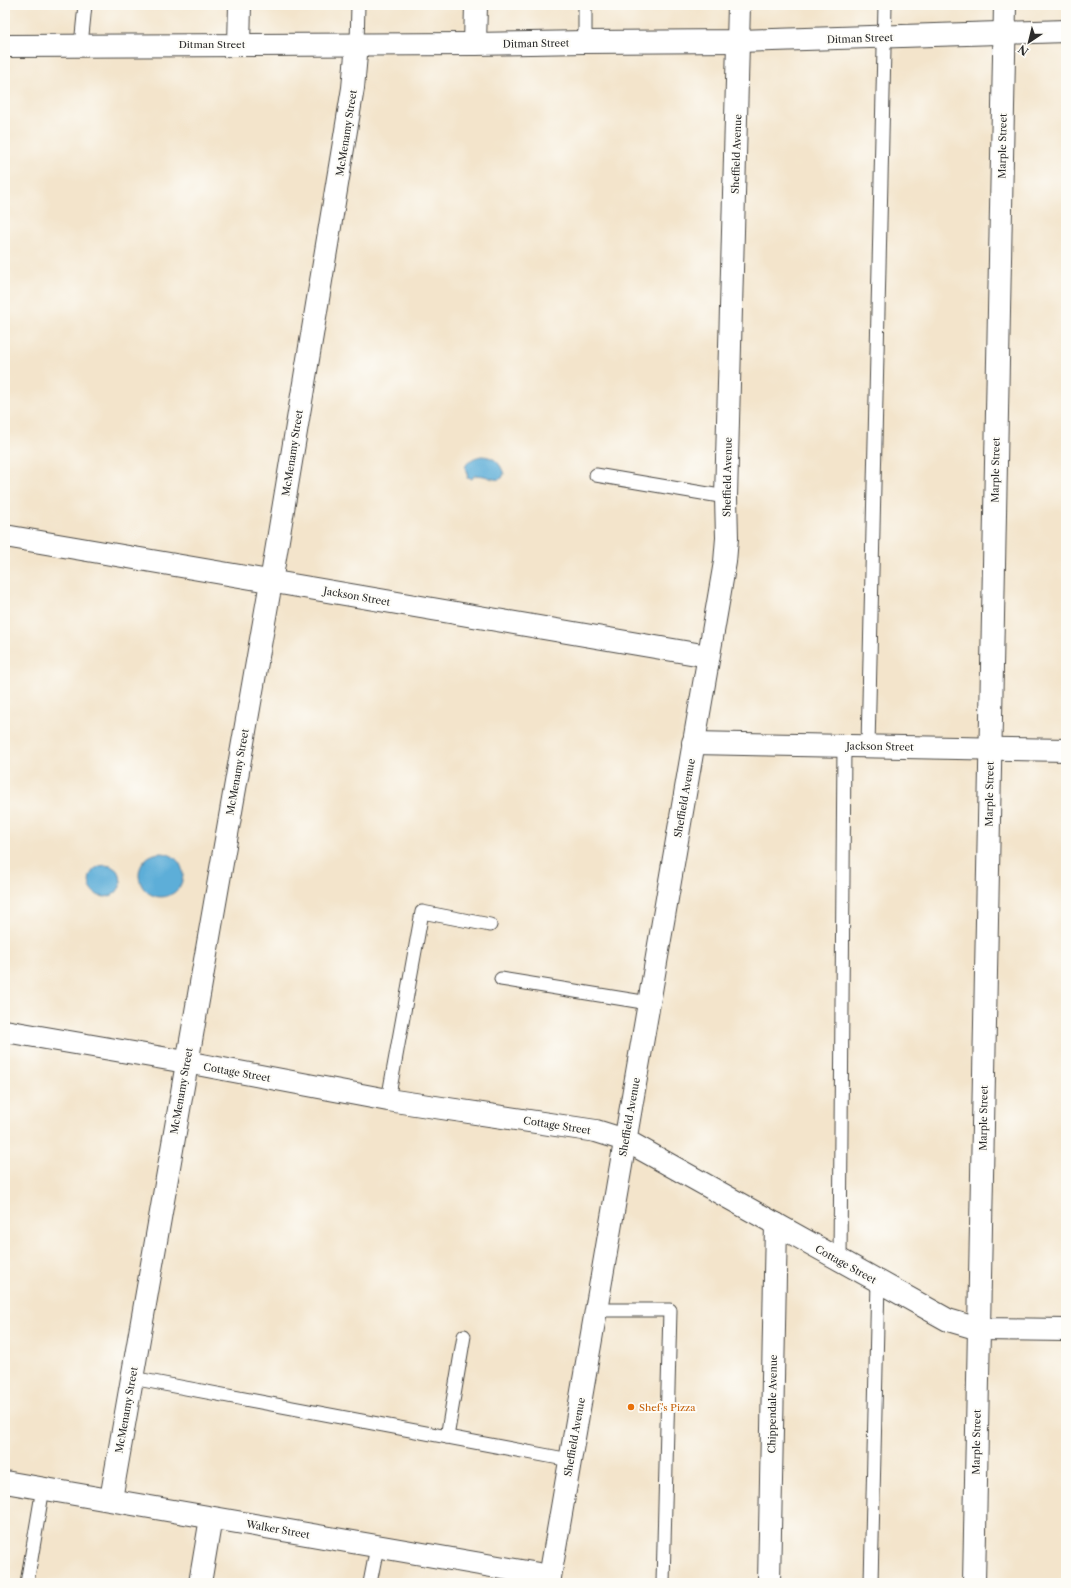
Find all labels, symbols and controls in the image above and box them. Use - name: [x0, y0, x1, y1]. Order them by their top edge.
- north arrow: [1009, 22, 1049, 62]
- street label: Ditman Street: [827, 31, 894, 46]
- street label: Ditman Street: [503, 36, 570, 51]
- street label: Ditman Street: [179, 38, 246, 51]
- text: N: [1015, 41, 1031, 59]
- street label: McMenamy Street: [333, 88, 360, 177]
- street label: Sheffield Avenue: [729, 113, 744, 194]
- street label: Marple Street: [995, 113, 1010, 179]
- street label: McMenamy Street: [279, 408, 306, 497]
- street label: Sheffield Avenue: [720, 437, 735, 517]
- street label: Marple Street: [988, 437, 1003, 503]
- street label: Jackson Street: [321, 584, 392, 609]
- street label: McMenamy Street: [223, 727, 252, 816]
- street label: Jackson Street: [844, 739, 914, 754]
- street label: Sheffield Avenue: [671, 757, 698, 839]
- street label: Marple Street: [982, 761, 997, 827]
- street label: McMenamy Street: [167, 1046, 196, 1135]
- street label: Cottage Street: [202, 1060, 272, 1085]
- street label: Sheffield Avenue: [616, 1076, 643, 1158]
- street label: Marple Street: [976, 1085, 991, 1151]
- street label: Cottage Street: [522, 1114, 592, 1137]
- street label: Cottage Street: [813, 1242, 879, 1287]
- street label: Chippendale Avenue: [765, 1354, 780, 1454]
- street label: McMenamy Street: [112, 1365, 141, 1454]
- street label: Sheffield Avenue: [561, 1396, 588, 1478]
- place label: Shef's Pizza: [639, 1401, 696, 1414]
- marker: Shef's Pizza: [626, 1402, 636, 1412]
- street label: Marple Street: [969, 1409, 984, 1475]
- street label: Walker Street: [244, 1517, 311, 1542]

